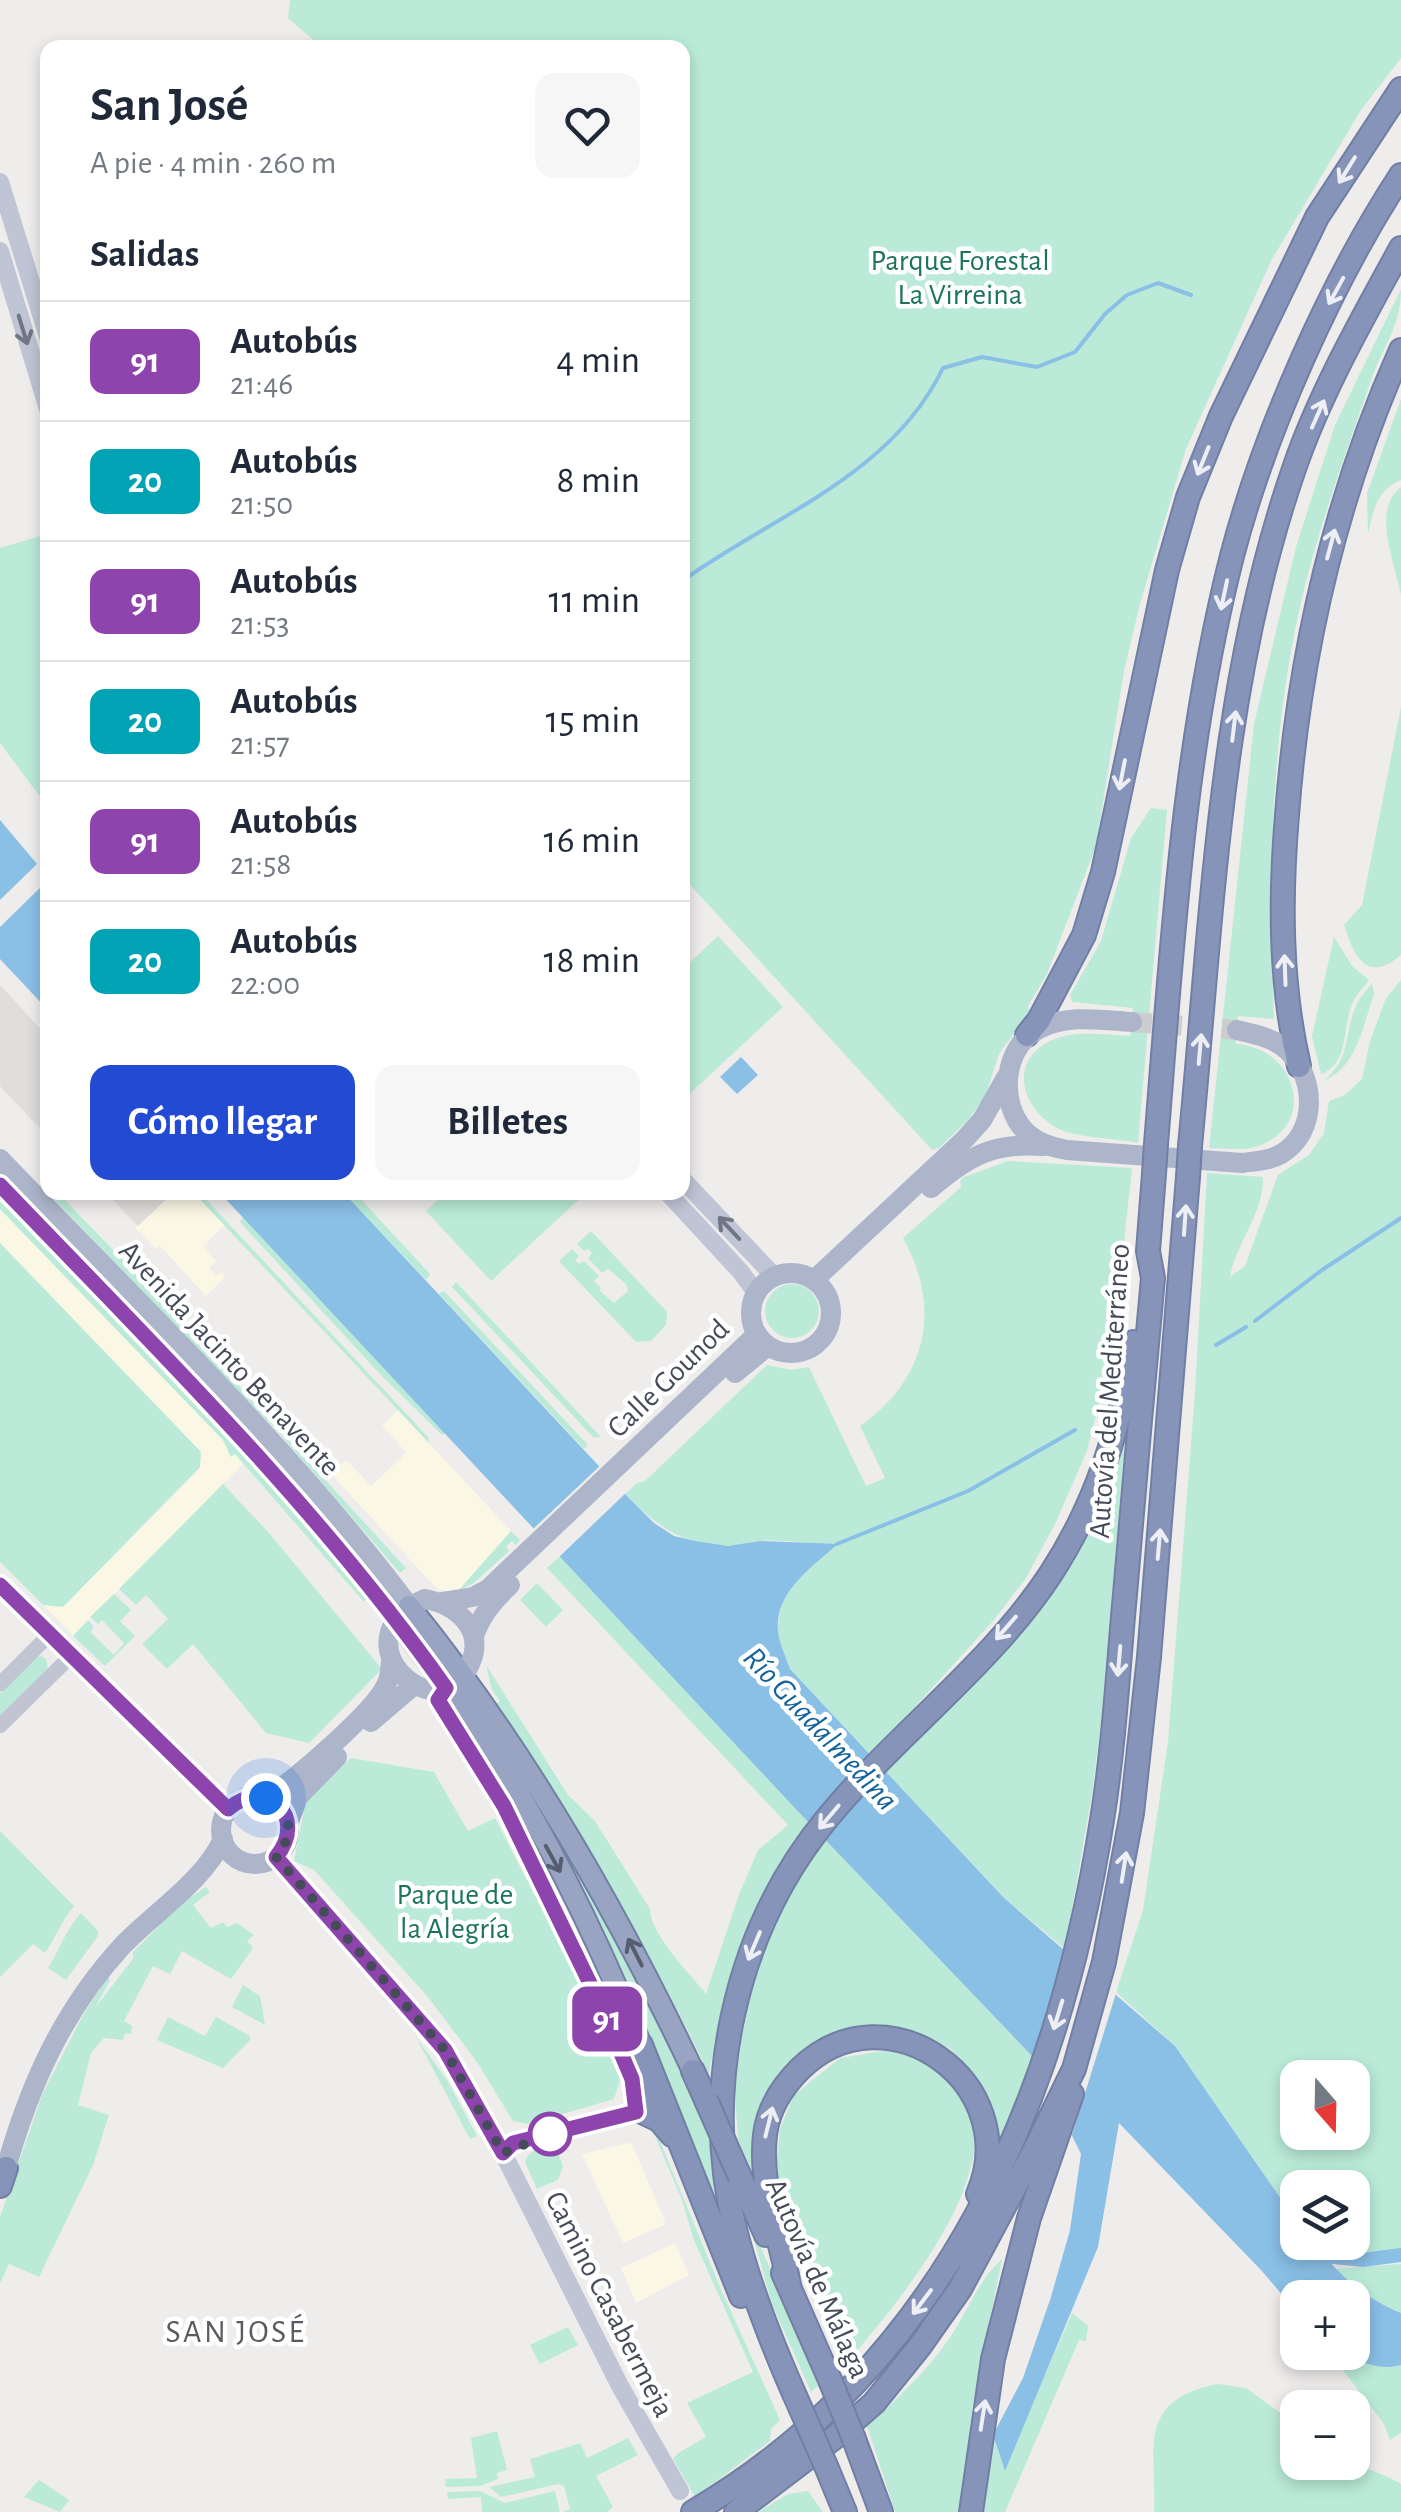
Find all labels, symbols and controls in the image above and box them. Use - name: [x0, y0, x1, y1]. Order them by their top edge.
- button: heart: [535, 73, 640, 178]
- text: San José: [90, 82, 249, 130]
- text: A pie · 4 min · 260 m: [90, 147, 336, 179]
- one-way arrow: [1336, 155, 1357, 184]
- text: Salidas: [90, 236, 199, 274]
- park label: Parque Forestal La Virreina: [870, 246, 1050, 310]
- one-way arrow: [1326, 275, 1346, 305]
- one-way arrow: [15, 314, 33, 345]
- text: Autobús: [230, 323, 358, 361]
- text: 4 min: [556, 342, 640, 380]
- text: 91: [130, 344, 160, 379]
- text: 21:46: [230, 368, 293, 400]
- one-way arrow: [1310, 399, 1328, 430]
- text: Autobús: [230, 443, 358, 481]
- one-way arrow: [1192, 445, 1210, 476]
- text: 8 min: [557, 462, 640, 500]
- text: 20: [128, 464, 162, 499]
- text: 21:50: [230, 488, 293, 520]
- one-way arrow: [1323, 529, 1342, 560]
- text: Autobús: [230, 563, 358, 601]
- one-way arrow: [1213, 578, 1232, 610]
- text: 11 min: [548, 582, 640, 620]
- text: 91: [130, 584, 160, 619]
- text: 21:53: [230, 608, 289, 640]
- text: Autobús: [230, 683, 358, 721]
- text: 15 min: [546, 702, 640, 740]
- text: 20: [128, 704, 162, 739]
- one-way arrow: [1225, 711, 1244, 743]
- text: 21:57: [230, 728, 290, 760]
- one-way arrow: [1112, 758, 1131, 790]
- text: Autobús: [230, 803, 358, 841]
- text: 16 min: [544, 822, 640, 860]
- text: 91: [130, 824, 160, 859]
- text: 21:58: [230, 848, 291, 880]
- text: Autobús: [230, 923, 358, 961]
- text: 18 min: [543, 942, 640, 980]
- text: 20: [128, 944, 162, 979]
- one-way arrow: [1275, 954, 1294, 986]
- text: 22:00: [230, 968, 300, 1000]
- one-way arrow: [1190, 1034, 1209, 1066]
- button: Cómo llegar: [90, 1065, 355, 1180]
- button: Billetes: [375, 1065, 640, 1180]
- one-way arrow: [1176, 1204, 1195, 1236]
- one-way arrow: [718, 1216, 741, 1241]
- street label: Avenida Jacinto Benavente: [113, 1236, 346, 1482]
- street label: Autovía del Mediterráneo: [1085, 1243, 1135, 1539]
- street label: Calle Gounod: [602, 1314, 735, 1444]
- one-way arrow: [1149, 1528, 1168, 1560]
- one-way arrow: [995, 1615, 1018, 1641]
- water label: Río Guadalmedina: [737, 1641, 904, 1816]
- one-way arrow: [1109, 1645, 1128, 1677]
- your location: [241, 1773, 291, 1823]
- one-way arrow: [818, 1804, 840, 1830]
- one-way arrow: [543, 1843, 563, 1873]
- one-way arrow: [1115, 1851, 1133, 1883]
- park label: Parque de la Alegría: [397, 1880, 513, 1944]
- one-way arrow: [744, 1930, 762, 1961]
- one-way arrow: [625, 1938, 644, 1967]
- line badge: 91: [562, 1986, 652, 2052]
- one-way arrow: [1048, 1999, 1066, 2030]
- text: 91: [592, 2002, 622, 2037]
- north arrow: [1280, 2060, 1370, 2150]
- map controls: [1280, 2060, 1370, 2480]
- one-way arrow: [761, 2106, 779, 2138]
- unlabelled marker: [529, 2113, 571, 2155]
- button: layers: [1280, 2170, 1370, 2260]
- street label: Autovía de Málaga: [760, 2174, 875, 2383]
- street label: Camino Casabermeja: [539, 2187, 679, 2422]
- button: +: [1280, 2280, 1370, 2370]
- one-way arrow: [911, 2287, 932, 2315]
- district label: SAN JOSÉ: [166, 2313, 306, 2348]
- button: −: [1280, 2390, 1370, 2480]
- one-way arrow: [974, 2400, 992, 2432]

